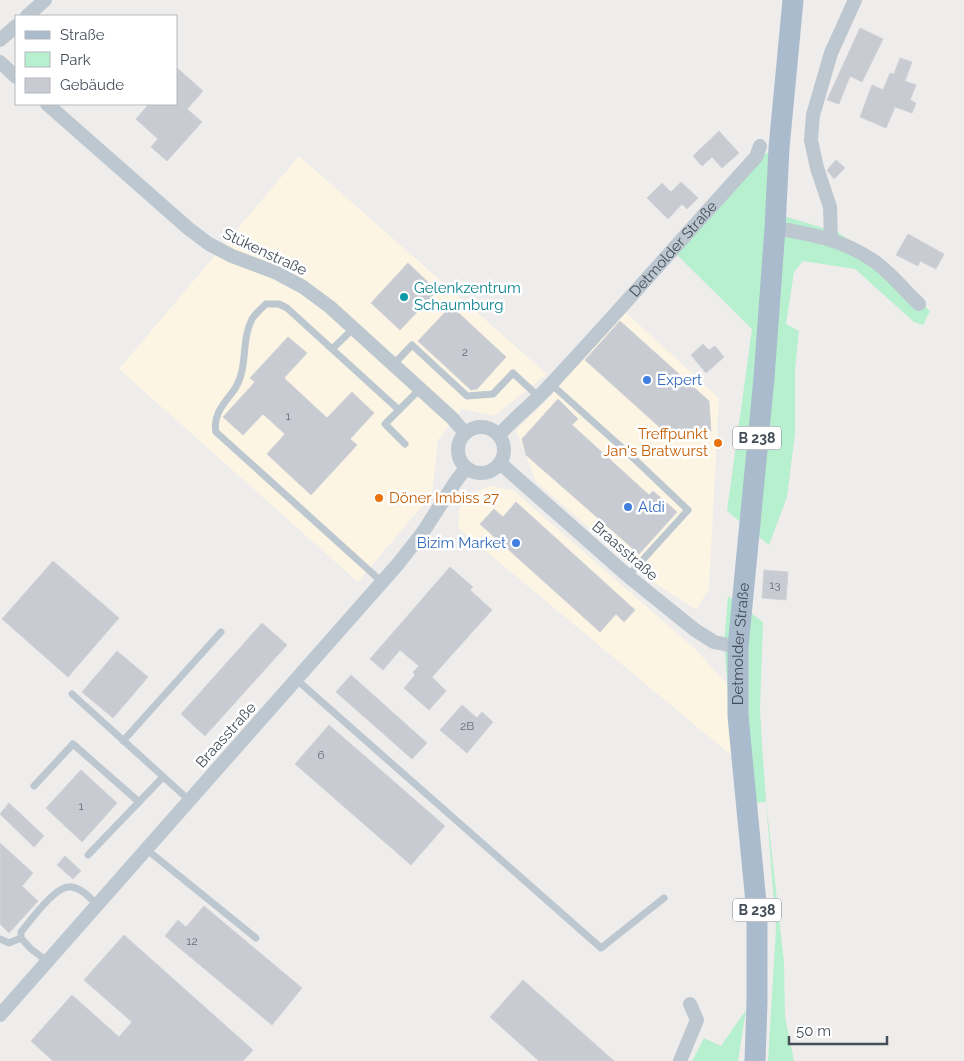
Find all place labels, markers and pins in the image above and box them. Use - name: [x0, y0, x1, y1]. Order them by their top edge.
- place label: Gelenkzentrum Schaumburg: [414, 279, 521, 314]
- marker: Gelenkzentrum Schaumburg: [398, 291, 410, 303]
- place label: Expert: [657, 371, 702, 389]
- marker: Expert: [641, 374, 653, 386]
- place label: Treffpunkt Jan's Bratwurst: [603, 425, 708, 460]
- marker: Treffpunkt Jan's Bratwurst: [712, 437, 724, 449]
- place label: Döner Imbiss 27: [389, 489, 499, 507]
- marker: Döner Imbiss 27: [373, 492, 385, 504]
- place label: Aldi: [638, 498, 665, 516]
- marker: Aldi: [622, 501, 634, 513]
- place label: Bizim Market: [417, 534, 506, 552]
- marker: Bizim Market: [510, 537, 522, 549]

